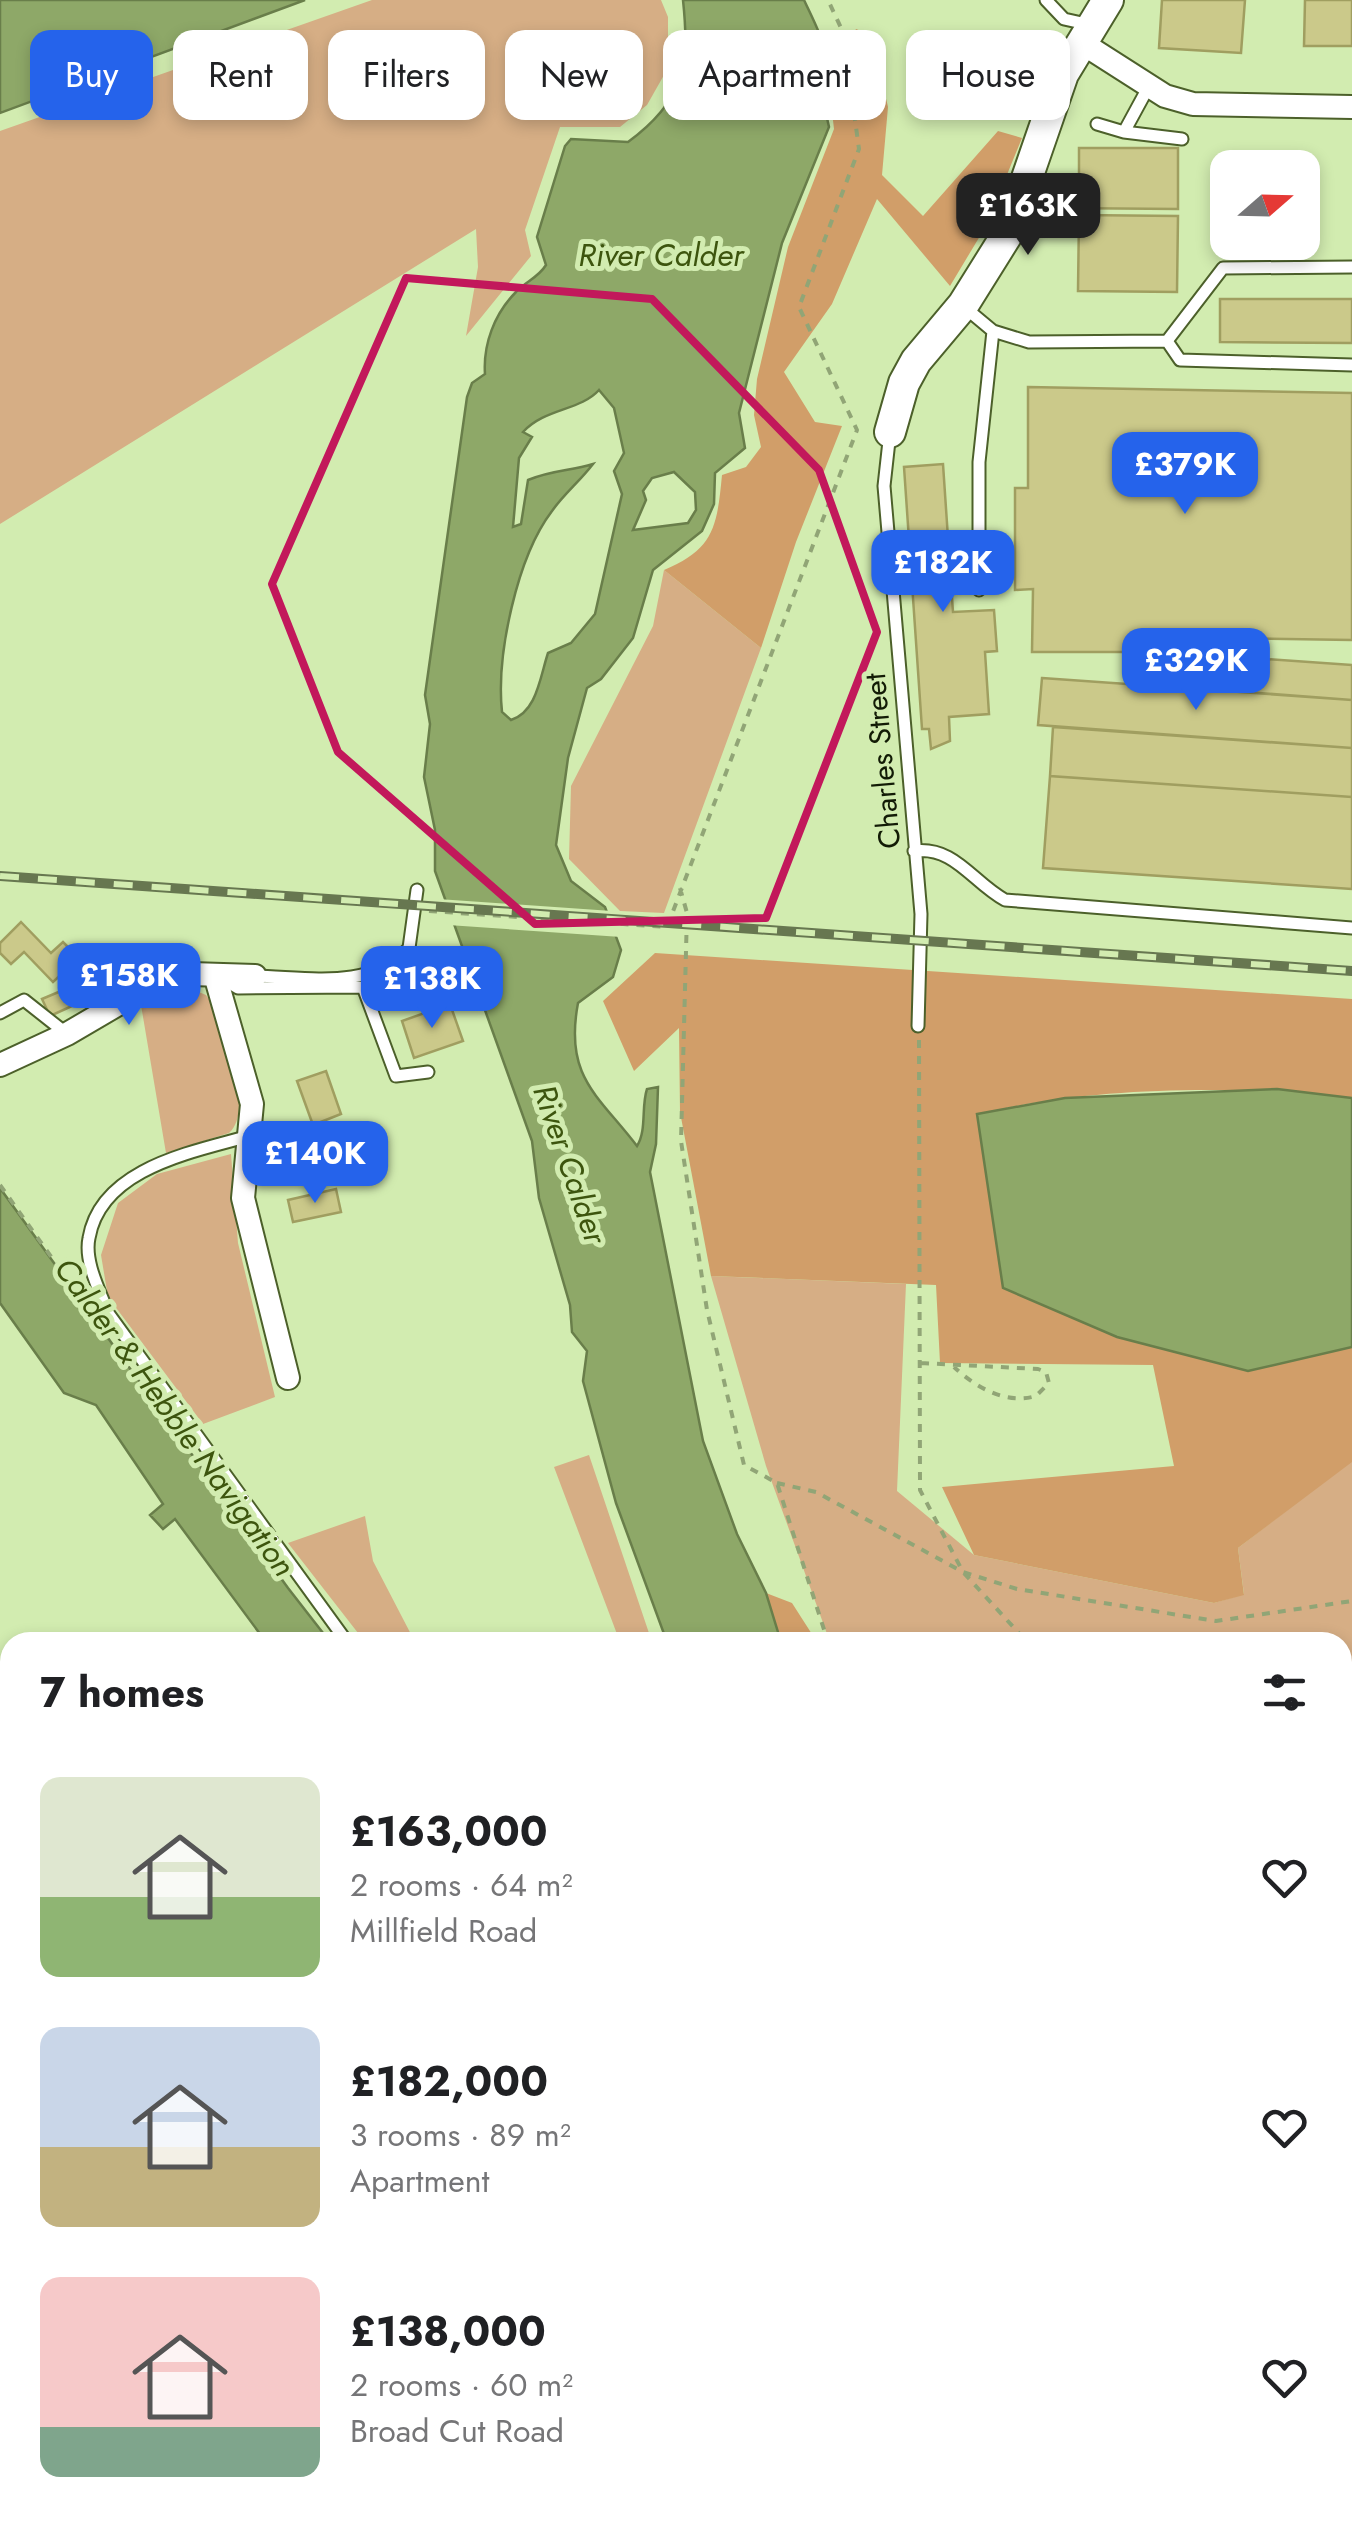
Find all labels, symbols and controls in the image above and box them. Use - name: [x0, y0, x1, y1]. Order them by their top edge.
- chip: Buy: [30, 30, 153, 120]
- chip: Rent: [173, 30, 308, 120]
- chip: Filters: [328, 30, 485, 120]
- chip: New: [505, 30, 643, 120]
- chip: Apartment: [663, 30, 886, 120]
- chip: House: [906, 30, 1070, 120]
- north arrow: [1210, 150, 1320, 260]
- map controls: [1210, 150, 1320, 260]
- pin: £163K: [958, 173, 1098, 258]
- text: £163K: [978, 182, 1078, 228]
- water label: River Calder: [578, 232, 746, 278]
- pin: £379K: [1115, 432, 1255, 517]
- text: £379K: [1134, 441, 1236, 487]
- pin: £182K: [873, 530, 1013, 615]
- text: £182K: [893, 539, 993, 585]
- pin: £329K: [1126, 628, 1266, 713]
- text: £329K: [1144, 637, 1248, 683]
- street label: Charles Street: [853, 671, 911, 851]
- pin: £158K: [59, 943, 199, 1028]
- pin: £138K: [362, 946, 502, 1031]
- text: £158K: [80, 952, 178, 998]
- text: £138K: [383, 955, 481, 1001]
- water label: River Calder: [521, 1078, 619, 1252]
- pin: £140K: [245, 1121, 385, 1206]
- text: £140K: [264, 1130, 366, 1176]
- water label: Calder & Hebble Navigation: [43, 1248, 307, 1586]
- text: 7 homes: [40, 1662, 204, 1723]
- icon: filters: [1257, 1665, 1312, 1720]
- text: £163,000: [350, 1801, 548, 1862]
- icon: home: [120, 1817, 240, 1937]
- icon: heart: [1257, 1850, 1312, 1905]
- text: 2 rooms · 64 m²: [350, 1862, 573, 1908]
- text: Millfield Road: [350, 1908, 537, 1954]
- text: £182,000: [350, 2051, 548, 2112]
- icon: home: [120, 2067, 240, 2187]
- icon: heart: [1257, 2100, 1312, 2155]
- text: 3 rooms · 89 m²: [350, 2112, 571, 2158]
- text: Apartment: [350, 2158, 489, 2204]
- text: £138,000: [350, 2301, 546, 2362]
- icon: home: [120, 2317, 240, 2437]
- icon: heart: [1257, 2350, 1312, 2405]
- text: 2 rooms · 60 m²: [350, 2362, 573, 2408]
- text: Broad Cut Road: [350, 2408, 564, 2454]

